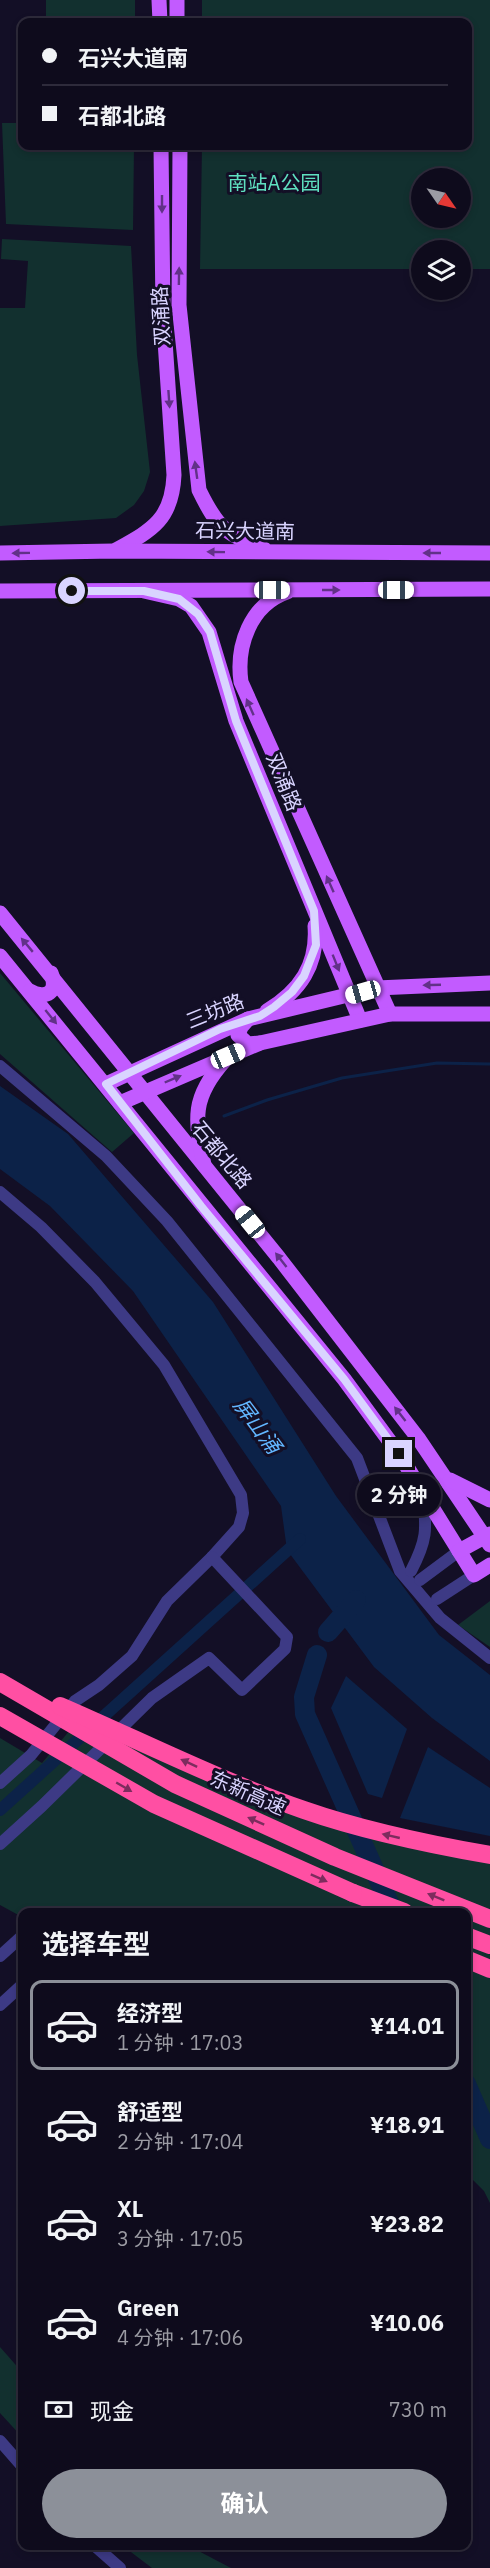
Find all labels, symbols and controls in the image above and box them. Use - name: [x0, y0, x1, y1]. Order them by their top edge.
- text: 石兴大道南: [78, 43, 188, 72]
- text: 石都北路: [78, 101, 166, 130]
- north arrow: [411, 168, 471, 228]
- map controls: [411, 168, 471, 300]
- park label: 南站A公园: [228, 169, 320, 196]
- one-way arrow: [157, 194, 167, 213]
- button: layers: [411, 240, 471, 300]
- one-way arrow: [175, 266, 184, 285]
- street label: 双涌路: [145, 285, 176, 347]
- one-way arrow: [164, 389, 173, 408]
- one-way arrow: [192, 460, 201, 479]
- street label: 石兴大道南: [195, 516, 295, 545]
- one-way arrow: [206, 547, 225, 557]
- one-way arrow: [11, 548, 30, 558]
- one-way arrow: [422, 548, 441, 558]
- route start: [58, 577, 85, 604]
- car: [254, 581, 290, 599]
- car: [378, 581, 414, 599]
- one-way arrow: [322, 585, 341, 595]
- one-way arrow: [246, 698, 255, 715]
- street label: 双涌路: [261, 749, 308, 815]
- one-way arrow: [326, 876, 335, 893]
- one-way arrow: [21, 938, 34, 953]
- one-way arrow: [331, 954, 341, 972]
- car: [343, 978, 383, 1006]
- one-way arrow: [422, 980, 441, 990]
- street label: 三坊路: [182, 987, 248, 1034]
- one-way arrow: [44, 1009, 56, 1024]
- car: [208, 1041, 248, 1071]
- one-way arrow: [164, 1074, 182, 1083]
- street label: 石都北路: [186, 1115, 258, 1194]
- car: [232, 1202, 268, 1242]
- one-way arrow: [274, 1252, 287, 1268]
- water label: 屏山涌: [228, 1392, 289, 1461]
- one-way arrow: [394, 1407, 406, 1423]
- route end: [385, 1440, 412, 1467]
- callout: 2 分钟: [357, 1475, 441, 1517]
- text: 2 分钟: [371, 1481, 427, 1508]
- one-way arrow: [180, 1758, 197, 1767]
- street label: 东新高速: [206, 1764, 290, 1821]
- one-way arrow: [115, 1782, 132, 1792]
- one-way arrow: [247, 1816, 265, 1826]
- one-way arrow: [382, 1830, 401, 1840]
- one-way arrow: [311, 1873, 329, 1883]
- one-way arrow: [426, 1892, 444, 1902]
- text: 选择车型: [42, 1926, 150, 1961]
- icon: car: [45, 1998, 99, 2052]
- text: 经济型: [117, 1998, 183, 2027]
- text: ¥14.01: [370, 2011, 444, 2040]
- text: 1 分钟 · 17:03: [117, 2029, 244, 2056]
- icon: car: [45, 2097, 99, 2151]
- text: 舒适型: [117, 2097, 183, 2126]
- text: ¥18.91: [370, 2110, 444, 2139]
- text: 2 分钟 · 17:04: [117, 2128, 244, 2155]
- text: XL: [117, 2194, 143, 2223]
- icon: car: [45, 2196, 99, 2250]
- text: ¥23.82: [370, 2209, 444, 2238]
- text: 3 分钟 · 17:05: [117, 2225, 244, 2252]
- text: Green: [117, 2293, 179, 2322]
- icon: car: [45, 2295, 99, 2349]
- text: ¥10.06: [370, 2308, 444, 2337]
- text: 4 分钟 · 17:06: [117, 2324, 244, 2351]
- icon: cash: [42, 2393, 75, 2426]
- text: 现金: [90, 2396, 134, 2425]
- text: 730 m: [389, 2396, 447, 2423]
- button: 确认: [42, 2469, 447, 2538]

